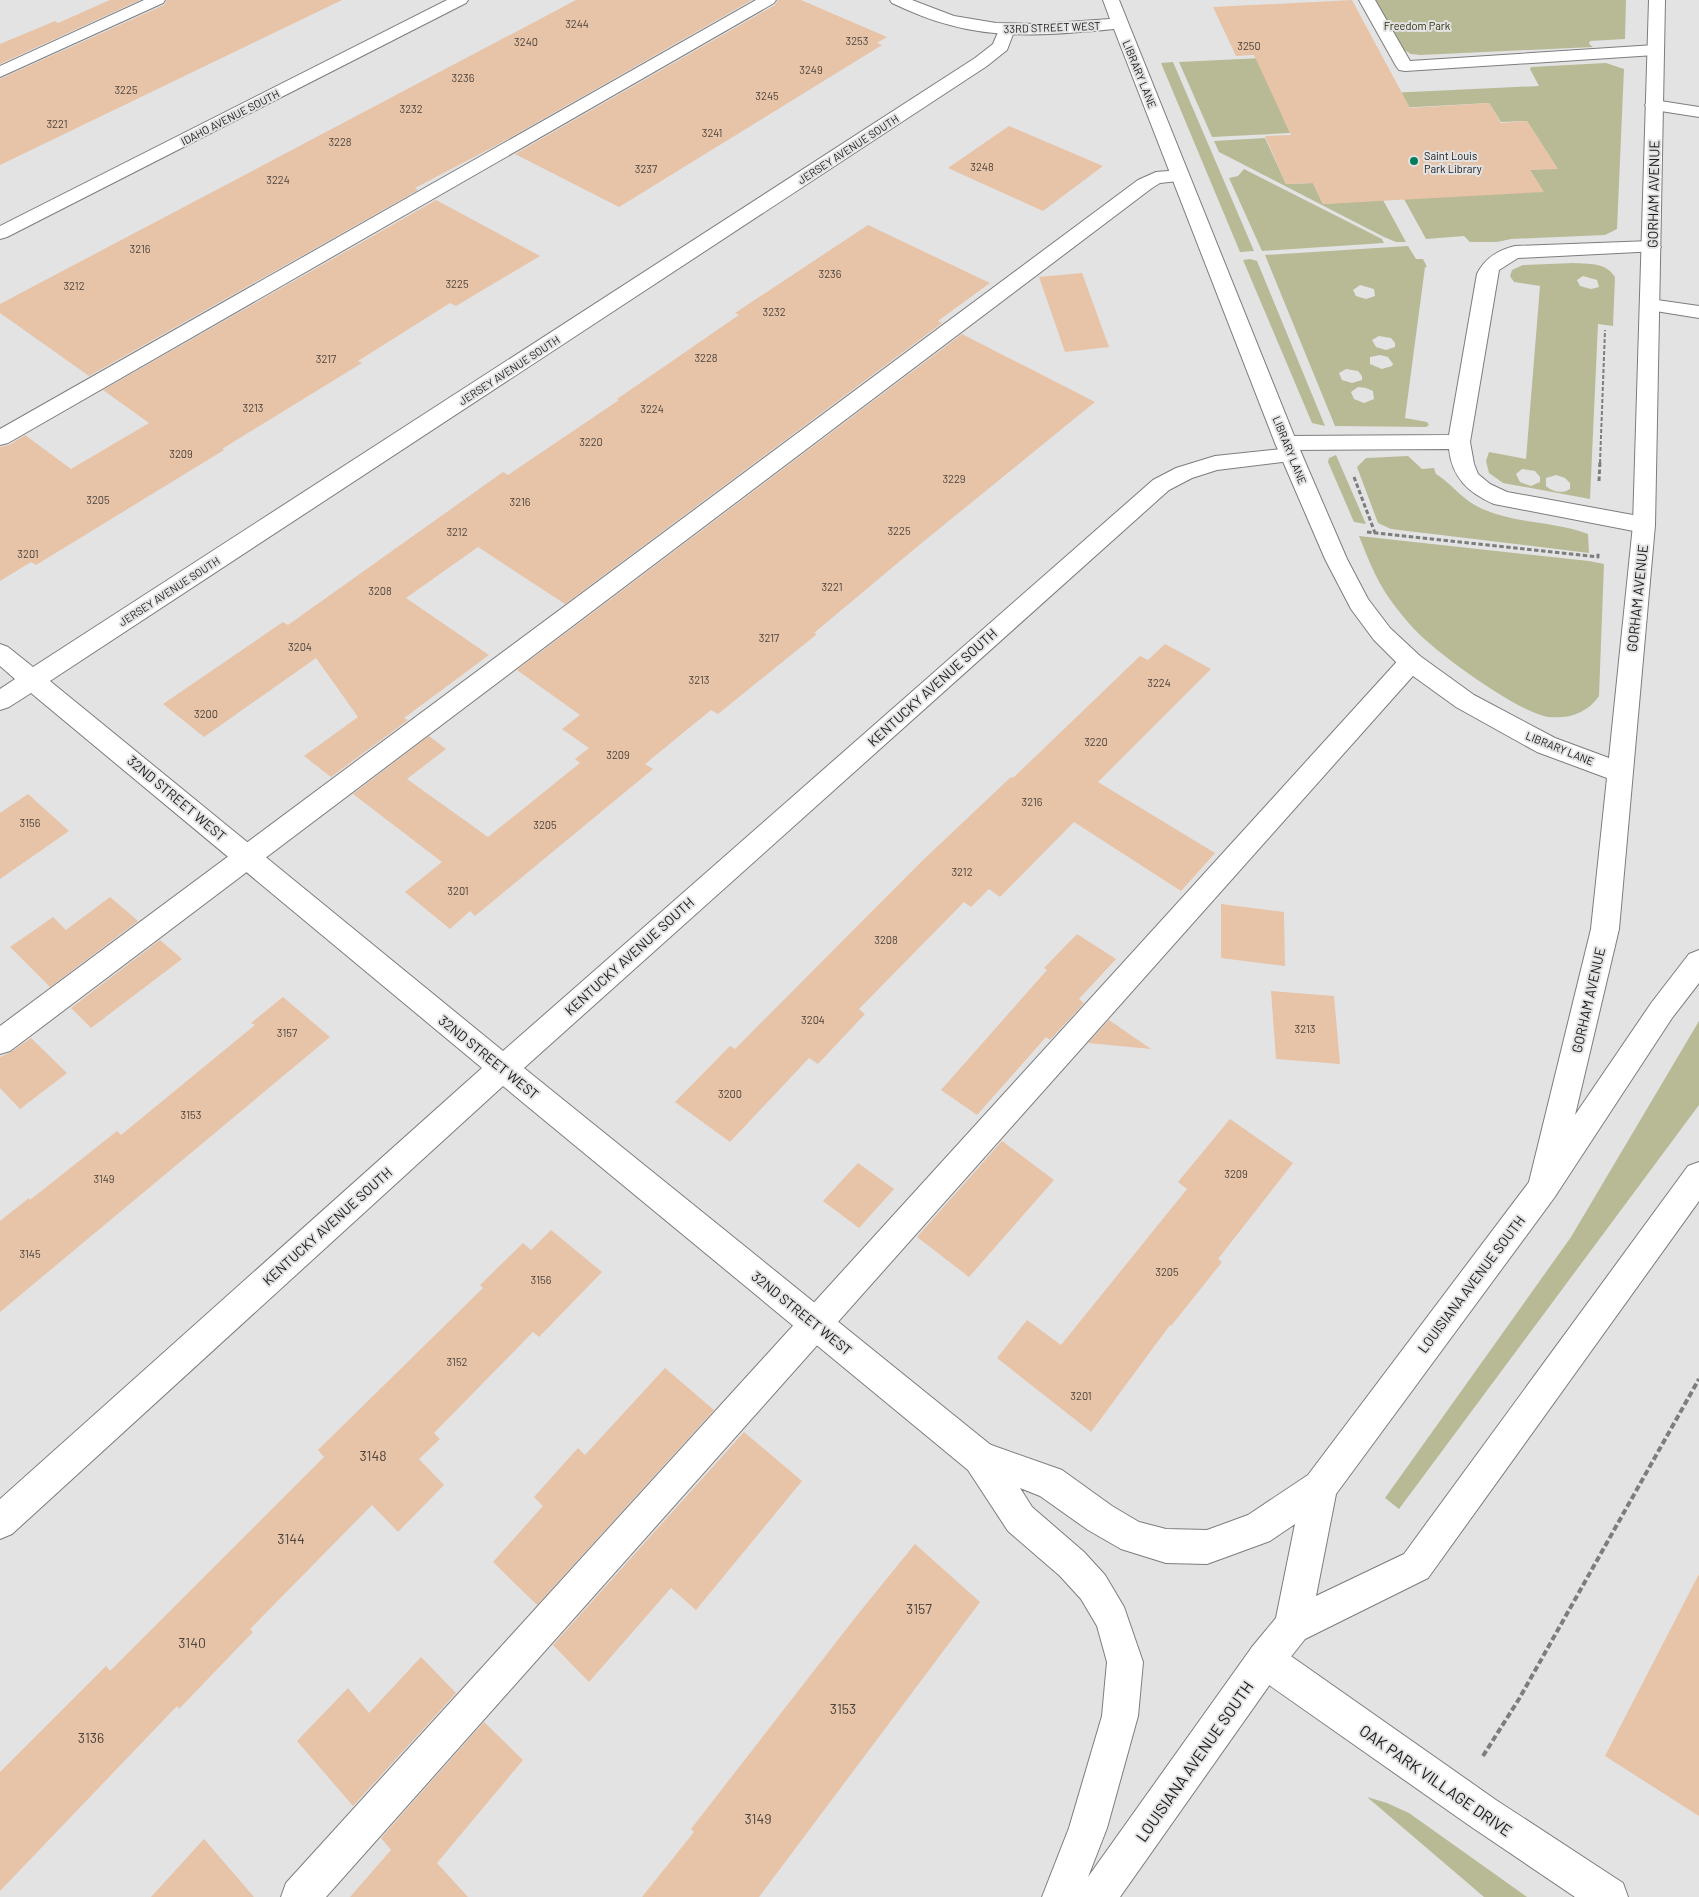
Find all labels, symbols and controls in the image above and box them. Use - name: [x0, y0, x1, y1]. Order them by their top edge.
- house number: 3244: [565, 17, 589, 30]
- street label: 33RD STREET WEST: [1003, 19, 1101, 35]
- park label: Freedom Park: [1384, 19, 1451, 32]
- house number: 3253: [846, 34, 868, 47]
- house number: 3240: [514, 35, 538, 48]
- street label: LIBRARY LANE: [1120, 38, 1160, 110]
- house number: 3250: [1237, 39, 1261, 52]
- house number: 3249: [799, 63, 823, 76]
- house number: 3236: [452, 71, 475, 84]
- house number: 3225: [114, 83, 138, 96]
- street label: IDAHO AVENUE SOUTH: [179, 87, 281, 147]
- house number: 3245: [755, 89, 779, 102]
- house number: 3232: [399, 102, 423, 115]
- street label: JERSEY AVENUE SOUTH: [795, 112, 901, 186]
- house number: 3221: [46, 117, 68, 130]
- house number: 3241: [702, 126, 722, 139]
- house number: 3228: [328, 135, 352, 148]
- street label: GORHAM AVENUE: [1644, 140, 1662, 248]
- place label: Saint Louis Park Library: [1424, 149, 1482, 175]
- marker: Saint Louis Park Library: [1408, 155, 1420, 167]
- house number: 3248: [970, 160, 994, 173]
- house number: 3237: [635, 162, 657, 175]
- house number: 3224: [266, 173, 290, 186]
- house number: 3216: [130, 242, 151, 255]
- house number: 3236: [819, 267, 842, 280]
- house number: 3225: [445, 277, 469, 290]
- house number: 3212: [63, 279, 85, 292]
- house number: 3232: [762, 305, 786, 318]
- street label: JERSEY AVENUE SOUTH: [456, 333, 562, 407]
- house number: 3228: [694, 351, 718, 364]
- house number: 3217: [316, 352, 336, 365]
- house number: 3213: [243, 401, 263, 414]
- house number: 3224: [640, 402, 664, 415]
- street label: LIBRARY LANE: [1270, 414, 1310, 486]
- house number: 3220: [579, 435, 603, 448]
- house number: 3209: [169, 447, 193, 460]
- house number: 3229: [942, 472, 966, 485]
- house number: 3205: [86, 493, 110, 506]
- house number: 3216: [510, 495, 531, 508]
- house number: 3225: [887, 524, 911, 537]
- house number: 3212: [446, 525, 468, 538]
- street label: GORHAM AVENUE: [1623, 544, 1651, 652]
- house number: 3201: [17, 547, 39, 560]
- street label: JERSEY AVENUE SOUTH: [116, 554, 222, 628]
- house number: 3221: [821, 580, 843, 593]
- house number: 3208: [368, 584, 392, 597]
- street label: KENTUCKY AVENUE SOUTH: [864, 624, 1000, 750]
- house number: 3217: [759, 631, 779, 644]
- house number: 3204: [288, 640, 312, 653]
- house number: 3213: [689, 673, 709, 686]
- house number: 3224: [1147, 676, 1171, 689]
- house number: 3200: [194, 707, 218, 720]
- street label: LIBRARY LANE: [1524, 728, 1596, 768]
- house number: 3220: [1084, 735, 1108, 748]
- house number: 3209: [606, 748, 630, 761]
- street label: 32ND STREET WEST: [124, 752, 230, 844]
- house number: 3216: [1022, 795, 1043, 808]
- house number: 3156: [20, 816, 41, 829]
- house number: 3205: [533, 818, 557, 831]
- house number: 3212: [951, 865, 973, 878]
- house number: 3201: [447, 884, 469, 897]
- street label: KENTUCKY AVENUE SOUTH: [561, 893, 697, 1019]
- house number: 3208: [874, 933, 898, 946]
- street label: GORHAM AVENUE: [1568, 946, 1608, 1054]
- street label: 32ND STREET WEST: [435, 1011, 543, 1103]
- house number: 3204: [801, 1013, 825, 1026]
- house number: 3213: [1295, 1022, 1315, 1035]
- house number: 3157: [277, 1026, 297, 1039]
- house number: 3200: [718, 1087, 742, 1100]
- house number: 3153: [181, 1108, 201, 1121]
- street label: KENTUCKY AVENUE SOUTH: [259, 1163, 395, 1289]
- house number: 3209: [1224, 1167, 1248, 1180]
- house number: 3149: [93, 1172, 115, 1185]
- street label: LOUISIANA AVENUE SOUTH: [1414, 1212, 1528, 1356]
- house number: 3145: [19, 1247, 41, 1260]
- house number: 3205: [1155, 1265, 1179, 1278]
- street label: 32ND STREET WEST: [748, 1267, 856, 1359]
- house number: 3156: [531, 1273, 552, 1286]
- house number: 3152: [447, 1355, 468, 1368]
- house number: 3201: [1070, 1389, 1092, 1402]
- house number: 3148: [359, 1447, 387, 1464]
- house number: 3144: [277, 1530, 305, 1547]
- house number: 3157: [906, 1600, 932, 1617]
- house number: 3140: [178, 1634, 206, 1651]
- street label: LOUISIANA AVENUE SOUTH: [1131, 1677, 1257, 1845]
- house number: 3153: [830, 1700, 856, 1717]
- street label: OAK PARK VILLAGE DRIVE: [1356, 1720, 1516, 1840]
- house number: 3136: [78, 1729, 104, 1746]
- house number: 3149: [744, 1810, 772, 1827]

